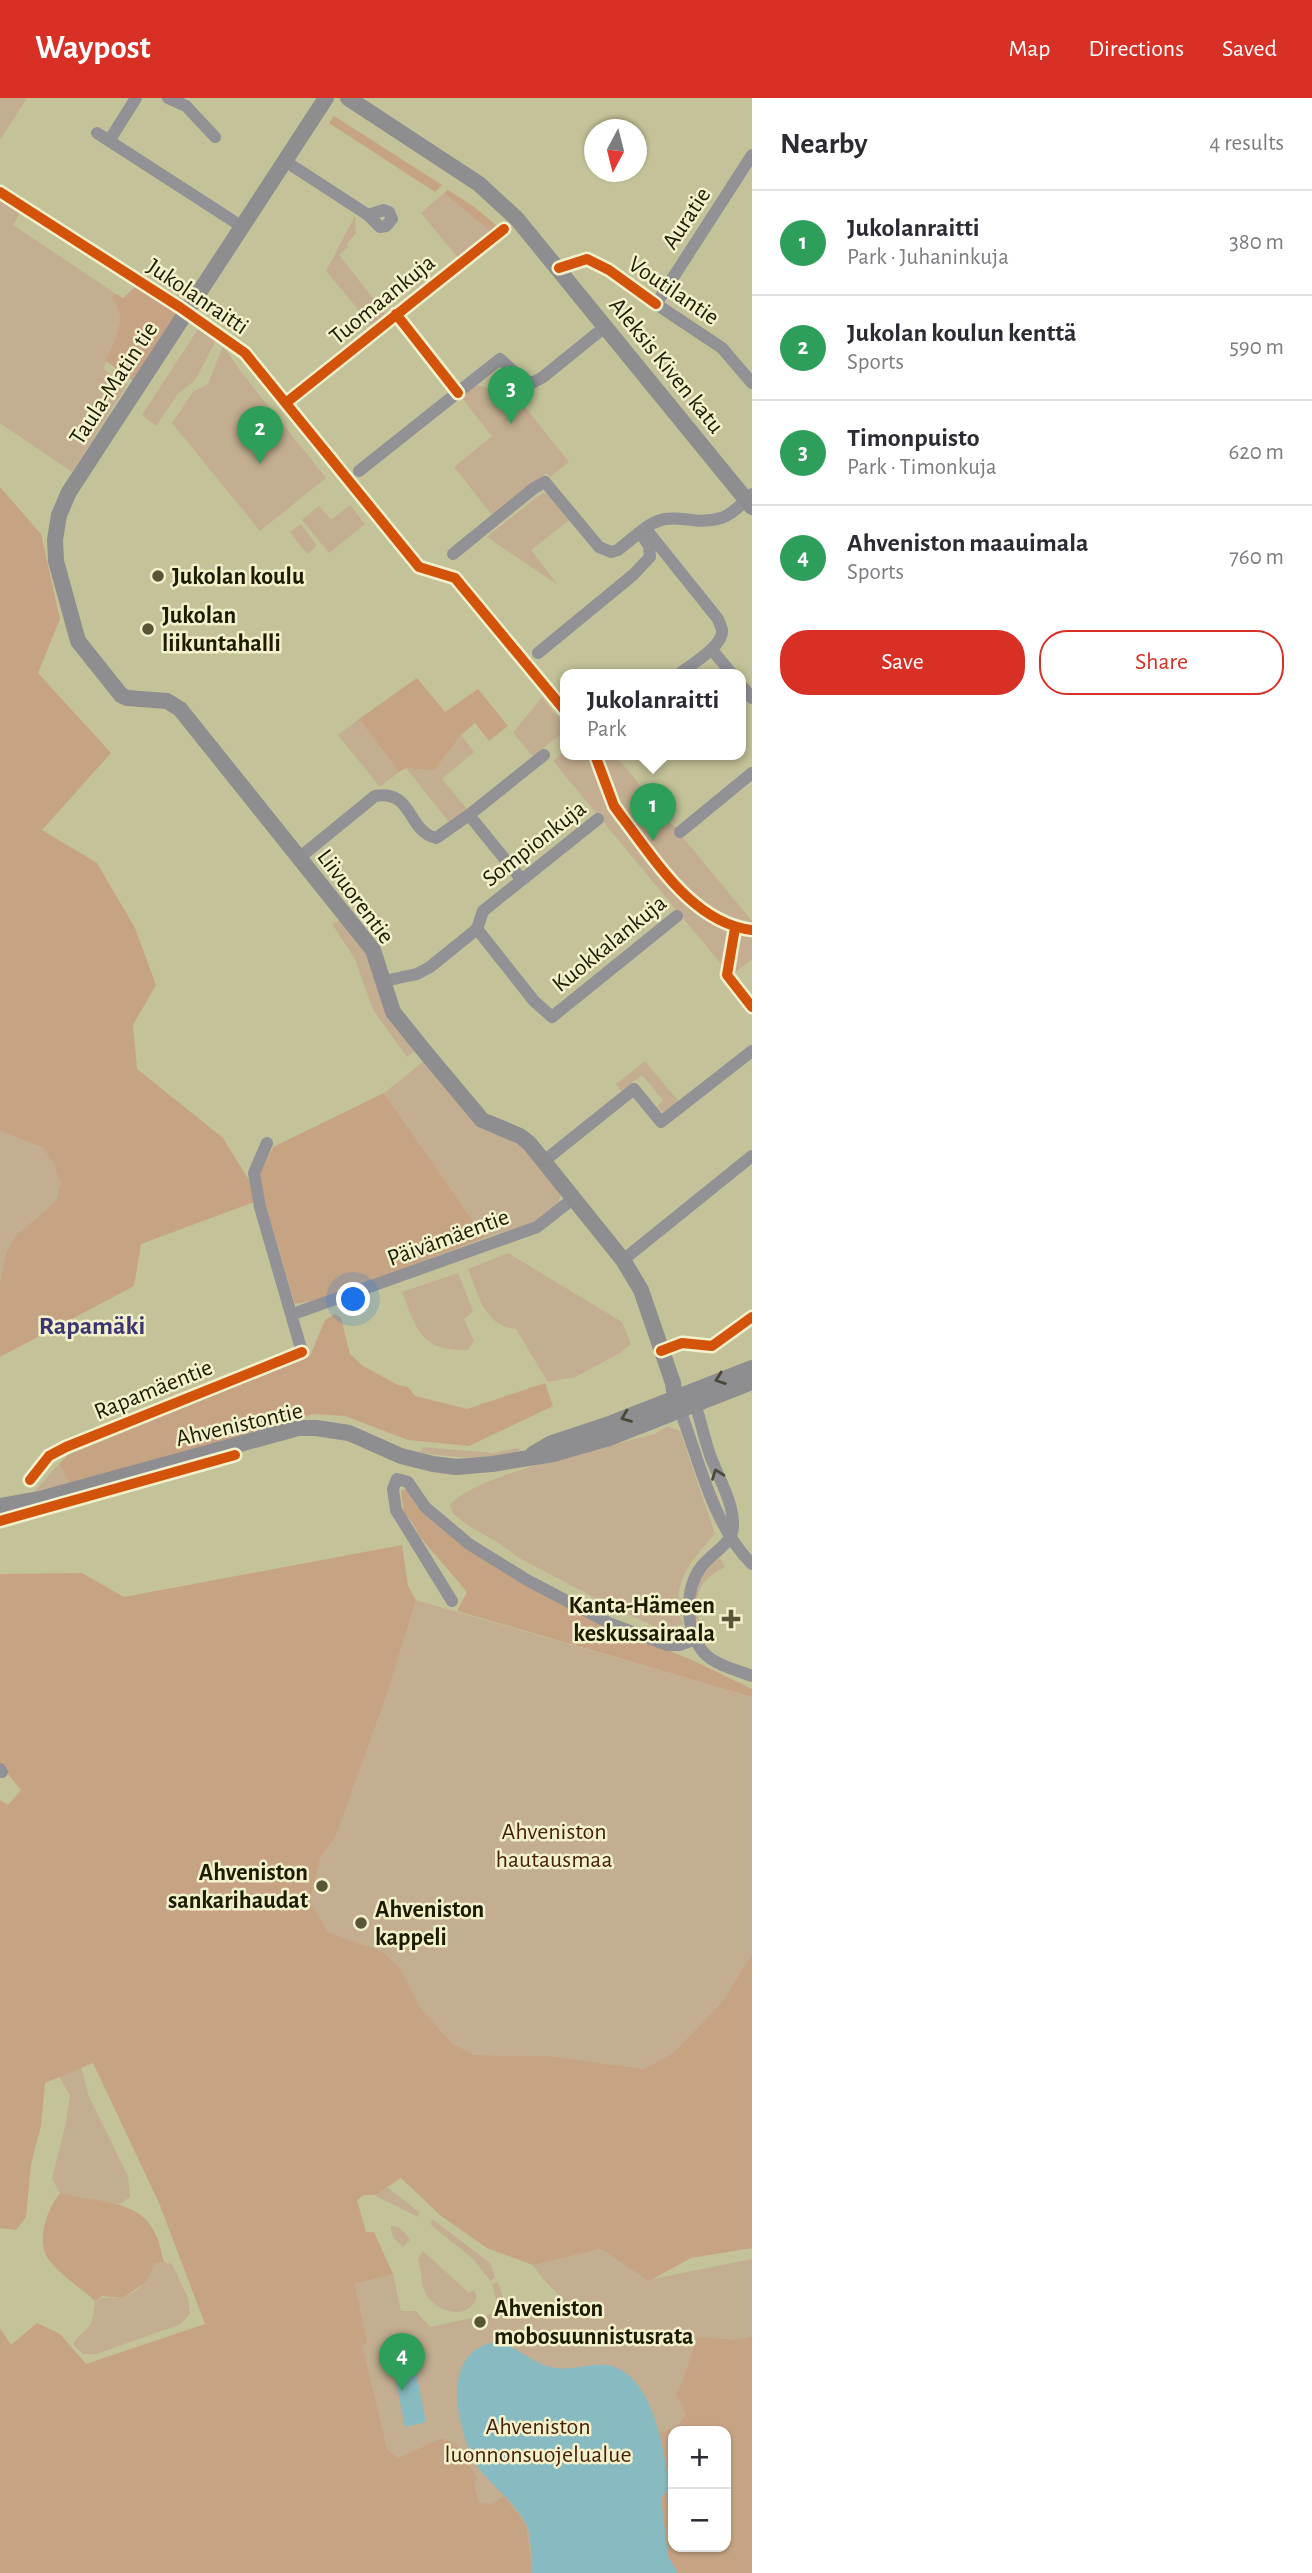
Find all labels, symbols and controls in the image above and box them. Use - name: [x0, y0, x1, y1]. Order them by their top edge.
- text: Waypost: [35, 32, 151, 65]
- text: Map: [1008, 37, 1050, 61]
- text: Directions: [1088, 37, 1184, 61]
- text: Saved: [1222, 37, 1277, 61]
- north arrow: [584, 119, 647, 182]
- text: Nearby: [780, 129, 868, 159]
- text: 4 results: [1209, 132, 1284, 155]
- street label: Auratie: [658, 183, 716, 254]
- text: Jukolanraitti: [847, 215, 980, 241]
- text: 1: [799, 231, 807, 254]
- text: 380 m: [1229, 231, 1284, 254]
- text: Park · Juhaninkuja: [847, 246, 1009, 269]
- street label: Tuomaankuja: [325, 250, 440, 349]
- street label: Voutilantie: [624, 252, 723, 330]
- street label: Jukolanraitti: [143, 254, 252, 339]
- street label: Aleksis Kiven katu: [604, 293, 728, 438]
- street label: Taula-Matin tie: [65, 318, 162, 449]
- text: Jukolan koulun kenttä: [847, 320, 1077, 346]
- text: 2: [798, 336, 808, 359]
- text: 590 m: [1229, 336, 1284, 359]
- text: Sports: [847, 351, 904, 374]
- pin: 3: [488, 366, 534, 424]
- pin: 2: [237, 406, 283, 464]
- text: Timonpuisto: [847, 425, 980, 451]
- text: 3: [798, 441, 808, 464]
- text: 620 m: [1228, 441, 1284, 464]
- text: Park · Timonkuja: [847, 456, 997, 479]
- text: Ahveniston maauimala: [847, 530, 1089, 556]
- text: 4: [797, 546, 809, 569]
- text: 760 m: [1229, 546, 1284, 569]
- text: Sports: [847, 561, 904, 584]
- place label: Jukolan koulu: [172, 565, 305, 589]
- marker: Jukolan koulu: [150, 568, 166, 584]
- place label: Jukolan liikuntahalli: [162, 604, 281, 656]
- marker: Jukolan liikuntahalli: [140, 621, 156, 637]
- button: Save: [780, 630, 1025, 695]
- button: Share: [1039, 630, 1284, 695]
- popup: [560, 669, 746, 760]
- text: Jukolanraitti: [587, 687, 719, 713]
- text: Park: [587, 718, 626, 741]
- pin: 1: [630, 783, 676, 841]
- street label: Sompionkuja: [478, 796, 591, 891]
- street label: Liivuorentie: [312, 845, 398, 948]
- street label: Kuokkalankuja: [548, 891, 671, 997]
- street label: Päivämäentie: [384, 1205, 512, 1271]
- your location: [336, 1282, 370, 1316]
- district label: Rapamäki: [39, 1313, 145, 1339]
- street label: Rapamäentie: [91, 1355, 216, 1425]
- one-way arrow: [715, 1371, 727, 1385]
- street label: Ahvenistontie: [173, 1399, 305, 1451]
- one-way arrow: [621, 1409, 634, 1423]
- one-way arrow: [712, 1468, 726, 1480]
- place label: Kanta-Hämeen keskussairaala: [568, 1594, 715, 1646]
- marker: Kanta-Hämeen keskussairaala: [721, 1609, 741, 1629]
- park label: Ahveniston hautausmaa: [495, 1820, 613, 1872]
- place label: Ahveniston sankarihaudat: [168, 1861, 308, 1913]
- marker: Ahveniston sankarihaudat: [314, 1878, 330, 1894]
- place label: Ahveniston kappeli: [375, 1898, 484, 1950]
- marker: Ahveniston kappeli: [353, 1915, 369, 1931]
- place label: Ahveniston mobosuunnistusrata: [494, 2297, 694, 2349]
- marker: Ahveniston mobosuunnistusrata: [472, 2314, 488, 2330]
- pin: 4: [379, 2333, 425, 2391]
- park label: Ahveniston luonnonsuojelualue: [445, 2415, 631, 2467]
- map controls: [668, 2426, 731, 2552]
- button: +: [668, 2426, 731, 2489]
- button: −: [668, 2489, 731, 2552]

